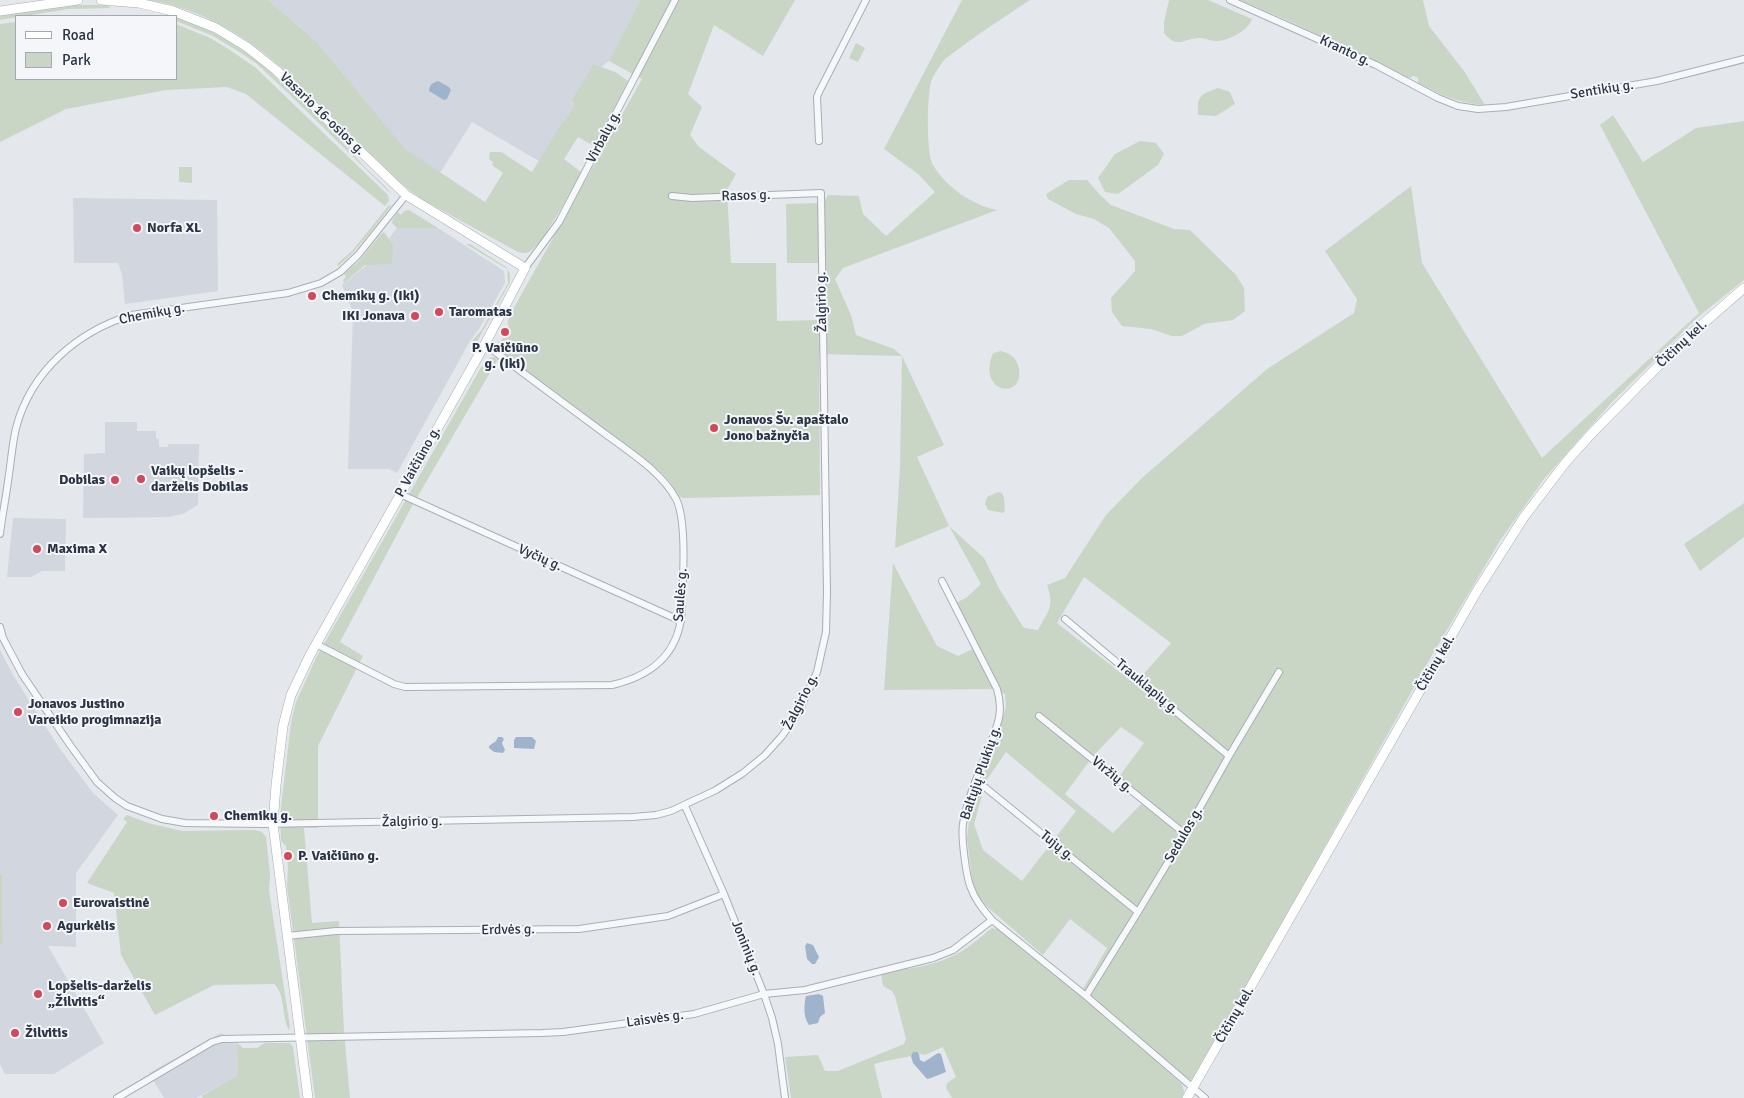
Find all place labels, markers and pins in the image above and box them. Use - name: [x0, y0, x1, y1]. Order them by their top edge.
- place label: Norfa XL: [147, 220, 201, 236]
- marker: Norfa XL: [131, 222, 143, 234]
- place label: Chemikų g. (Iki): [322, 288, 419, 304]
- marker: Chemikų g. (Iki): [306, 290, 318, 302]
- place label: Taromatas: [449, 304, 512, 320]
- marker: Taromatas: [433, 306, 445, 318]
- place label: IKI Jonava: [342, 308, 405, 324]
- marker: IKI Jonava: [409, 310, 421, 322]
- marker: P. Vaičiūno g. (Iki): [499, 326, 511, 338]
- place label: P. Vaičiūno g. (Iki): [472, 340, 538, 372]
- place label: Jonavos Šv. apaštalo Jono bažnyčia: [724, 412, 849, 444]
- marker: Jonavos Šv. apaštalo Jono bažnyčia: [708, 422, 720, 434]
- place label: Vaikų lopšelis - darželis Dobilas: [151, 463, 248, 496]
- place label: Dobilas: [59, 472, 105, 488]
- marker: Vaikų lopšelis - darželis Dobilas: [135, 473, 147, 485]
- marker: Dobilas: [109, 474, 121, 486]
- place label: Maxima X: [47, 541, 107, 557]
- marker: Maxima X: [31, 543, 43, 555]
- place label: Jonavos Justino Vareikio progimnazija: [28, 696, 161, 729]
- marker: Jonavos Justino Vareikio progimnazija: [12, 706, 24, 718]
- place label: Chemikų g.: [224, 808, 292, 824]
- marker: Chemikų g.: [208, 810, 220, 822]
- place label: P. Vaičiūno g.: [298, 848, 379, 864]
- marker: P. Vaičiūno g.: [282, 850, 294, 862]
- place label: Eurovaistinė: [73, 895, 149, 911]
- marker: Eurovaistinė: [57, 897, 69, 909]
- place label: Agurkėlis: [57, 918, 115, 934]
- marker: Agurkėlis: [41, 920, 53, 932]
- place label: Lopšelis-darželis „Žilvitis“: [48, 978, 151, 1010]
- marker: Lopšelis-darželis „Žilvitis“: [32, 988, 44, 1000]
- place label: Žilvitis: [25, 1025, 68, 1041]
- marker: Žilvitis: [9, 1027, 21, 1039]

